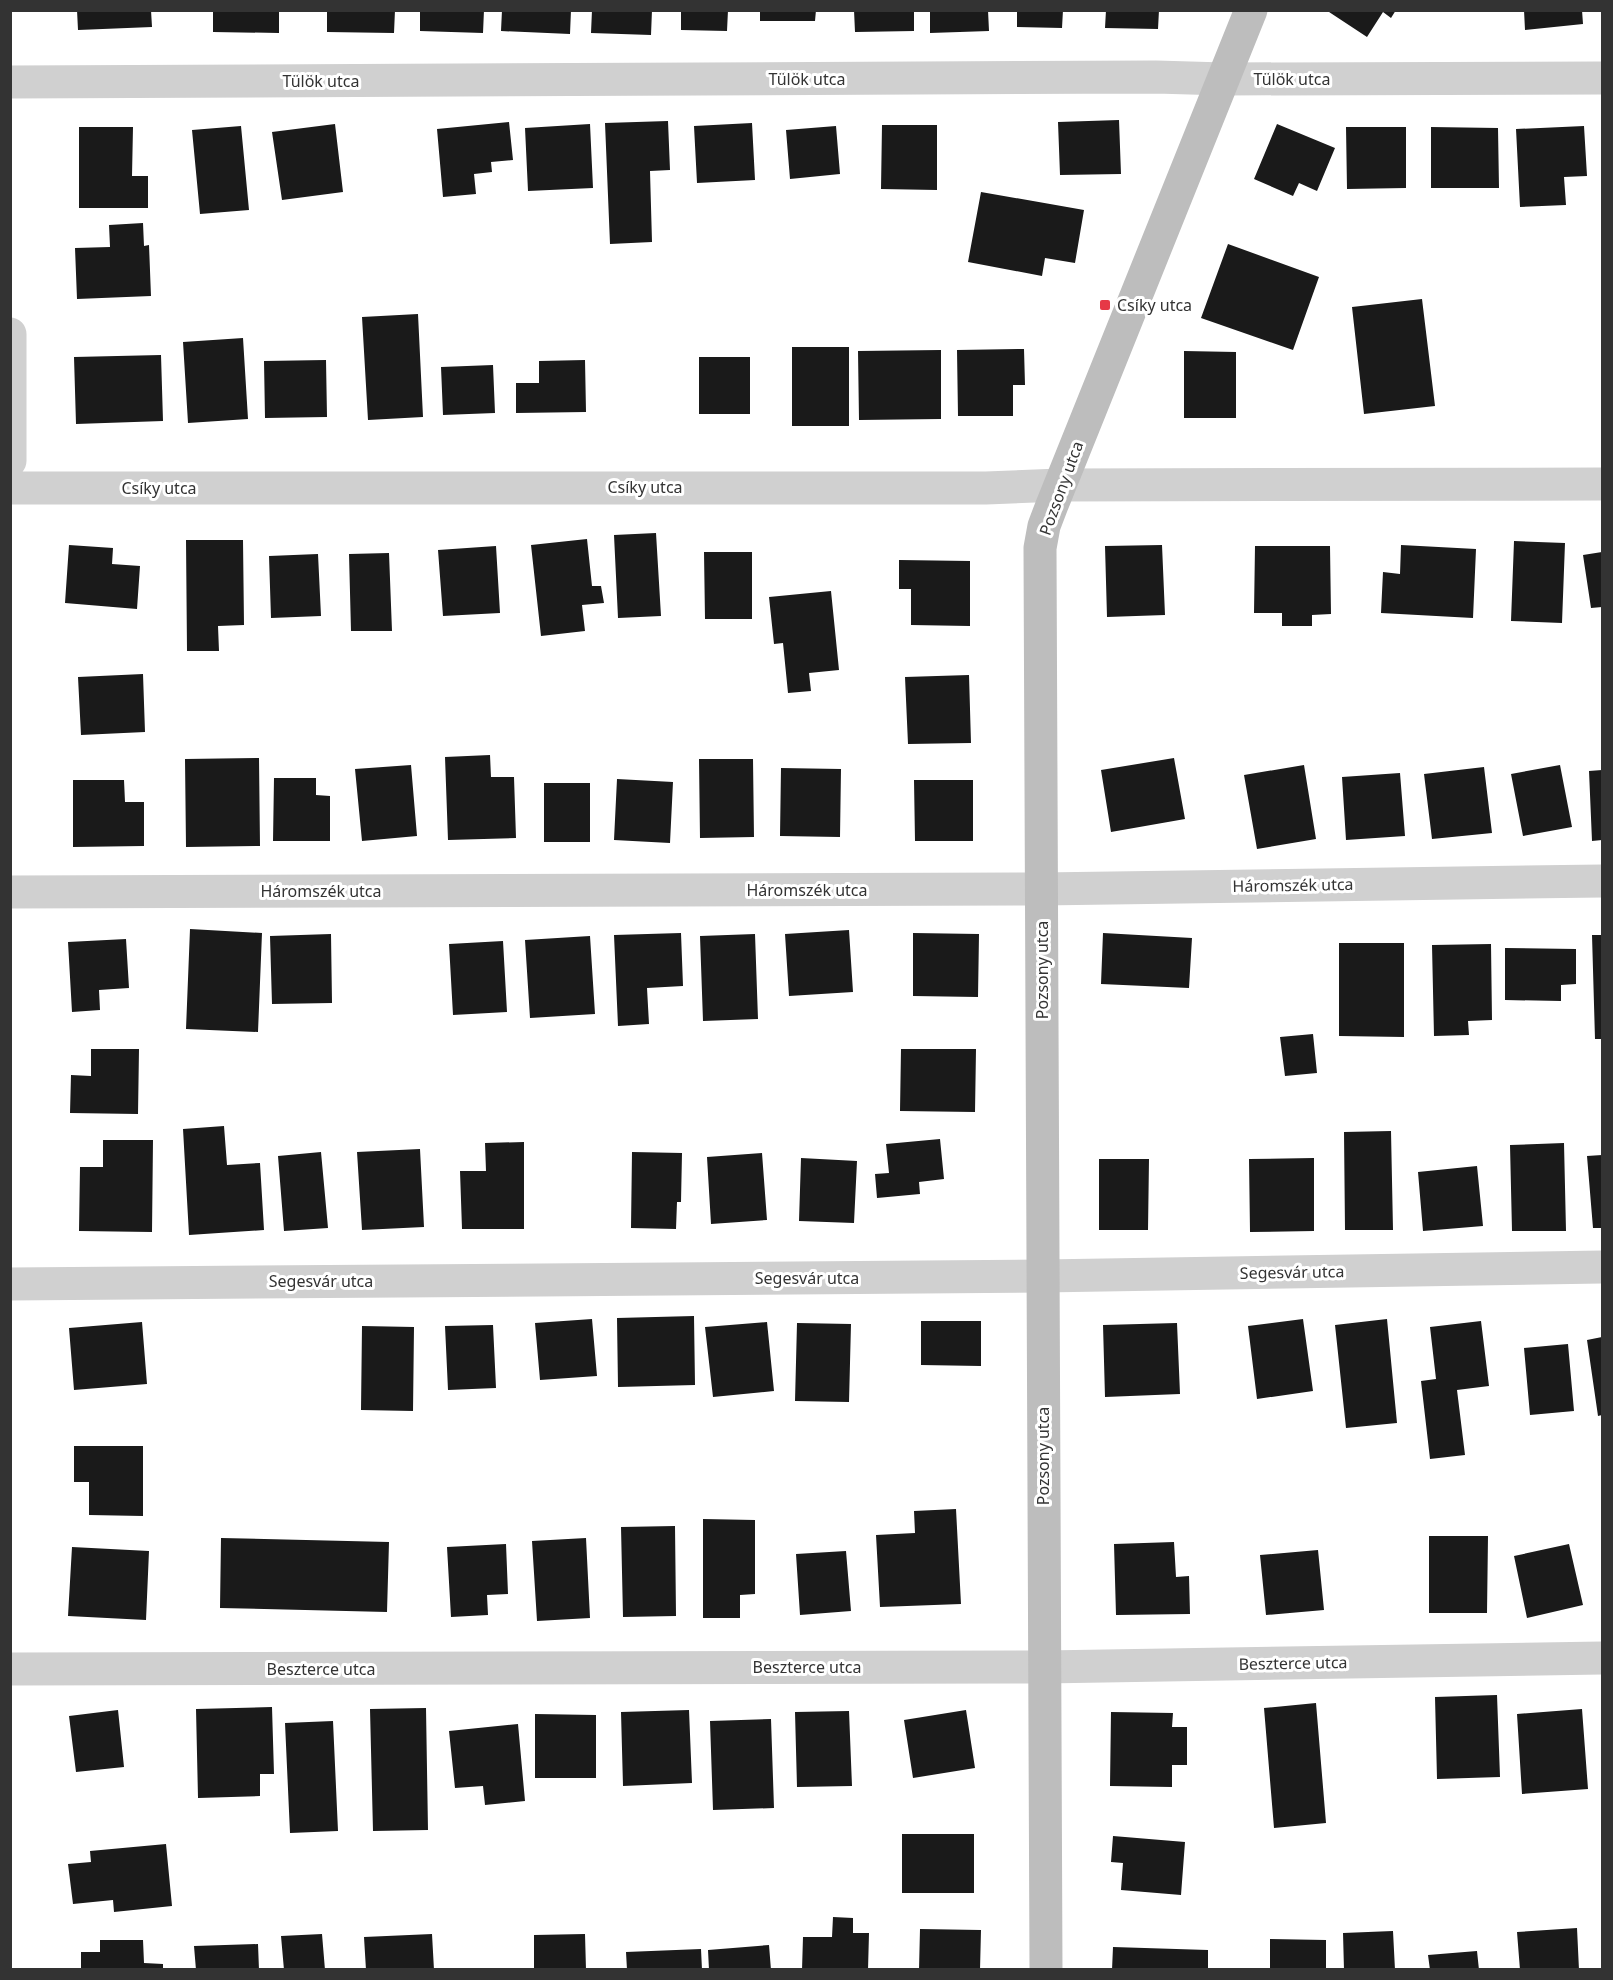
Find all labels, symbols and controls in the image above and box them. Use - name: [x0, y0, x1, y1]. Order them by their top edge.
- street label: Tülök utca: [769, 68, 845, 90]
- street label: Tülök utca: [1254, 68, 1330, 90]
- street label: Tülök utca: [283, 70, 359, 92]
- place label: Csíky utca: [1117, 294, 1192, 316]
- marker: Csíky utca: [1098, 298, 1112, 312]
- street label: Pozsony utca: [1034, 438, 1088, 538]
- street label: Csíky utca: [607, 476, 683, 498]
- street label: Csíky utca: [121, 477, 197, 499]
- street label: Háromszék utca: [1232, 873, 1354, 897]
- street label: Háromszék utca: [747, 879, 868, 901]
- street label: Háromszék utca: [261, 880, 382, 902]
- street label: Pozsony utca: [1031, 921, 1053, 1019]
- street label: Segesvár utca: [1240, 1260, 1344, 1284]
- street label: Segesvár utca: [755, 1267, 859, 1289]
- street label: Segesvár utca: [269, 1270, 373, 1292]
- street label: Pozsony utca: [1032, 1407, 1054, 1505]
- street label: Beszterce utca: [1238, 1651, 1348, 1675]
- street label: Beszterce utca: [753, 1656, 861, 1678]
- street label: Beszterce utca: [267, 1658, 375, 1680]

